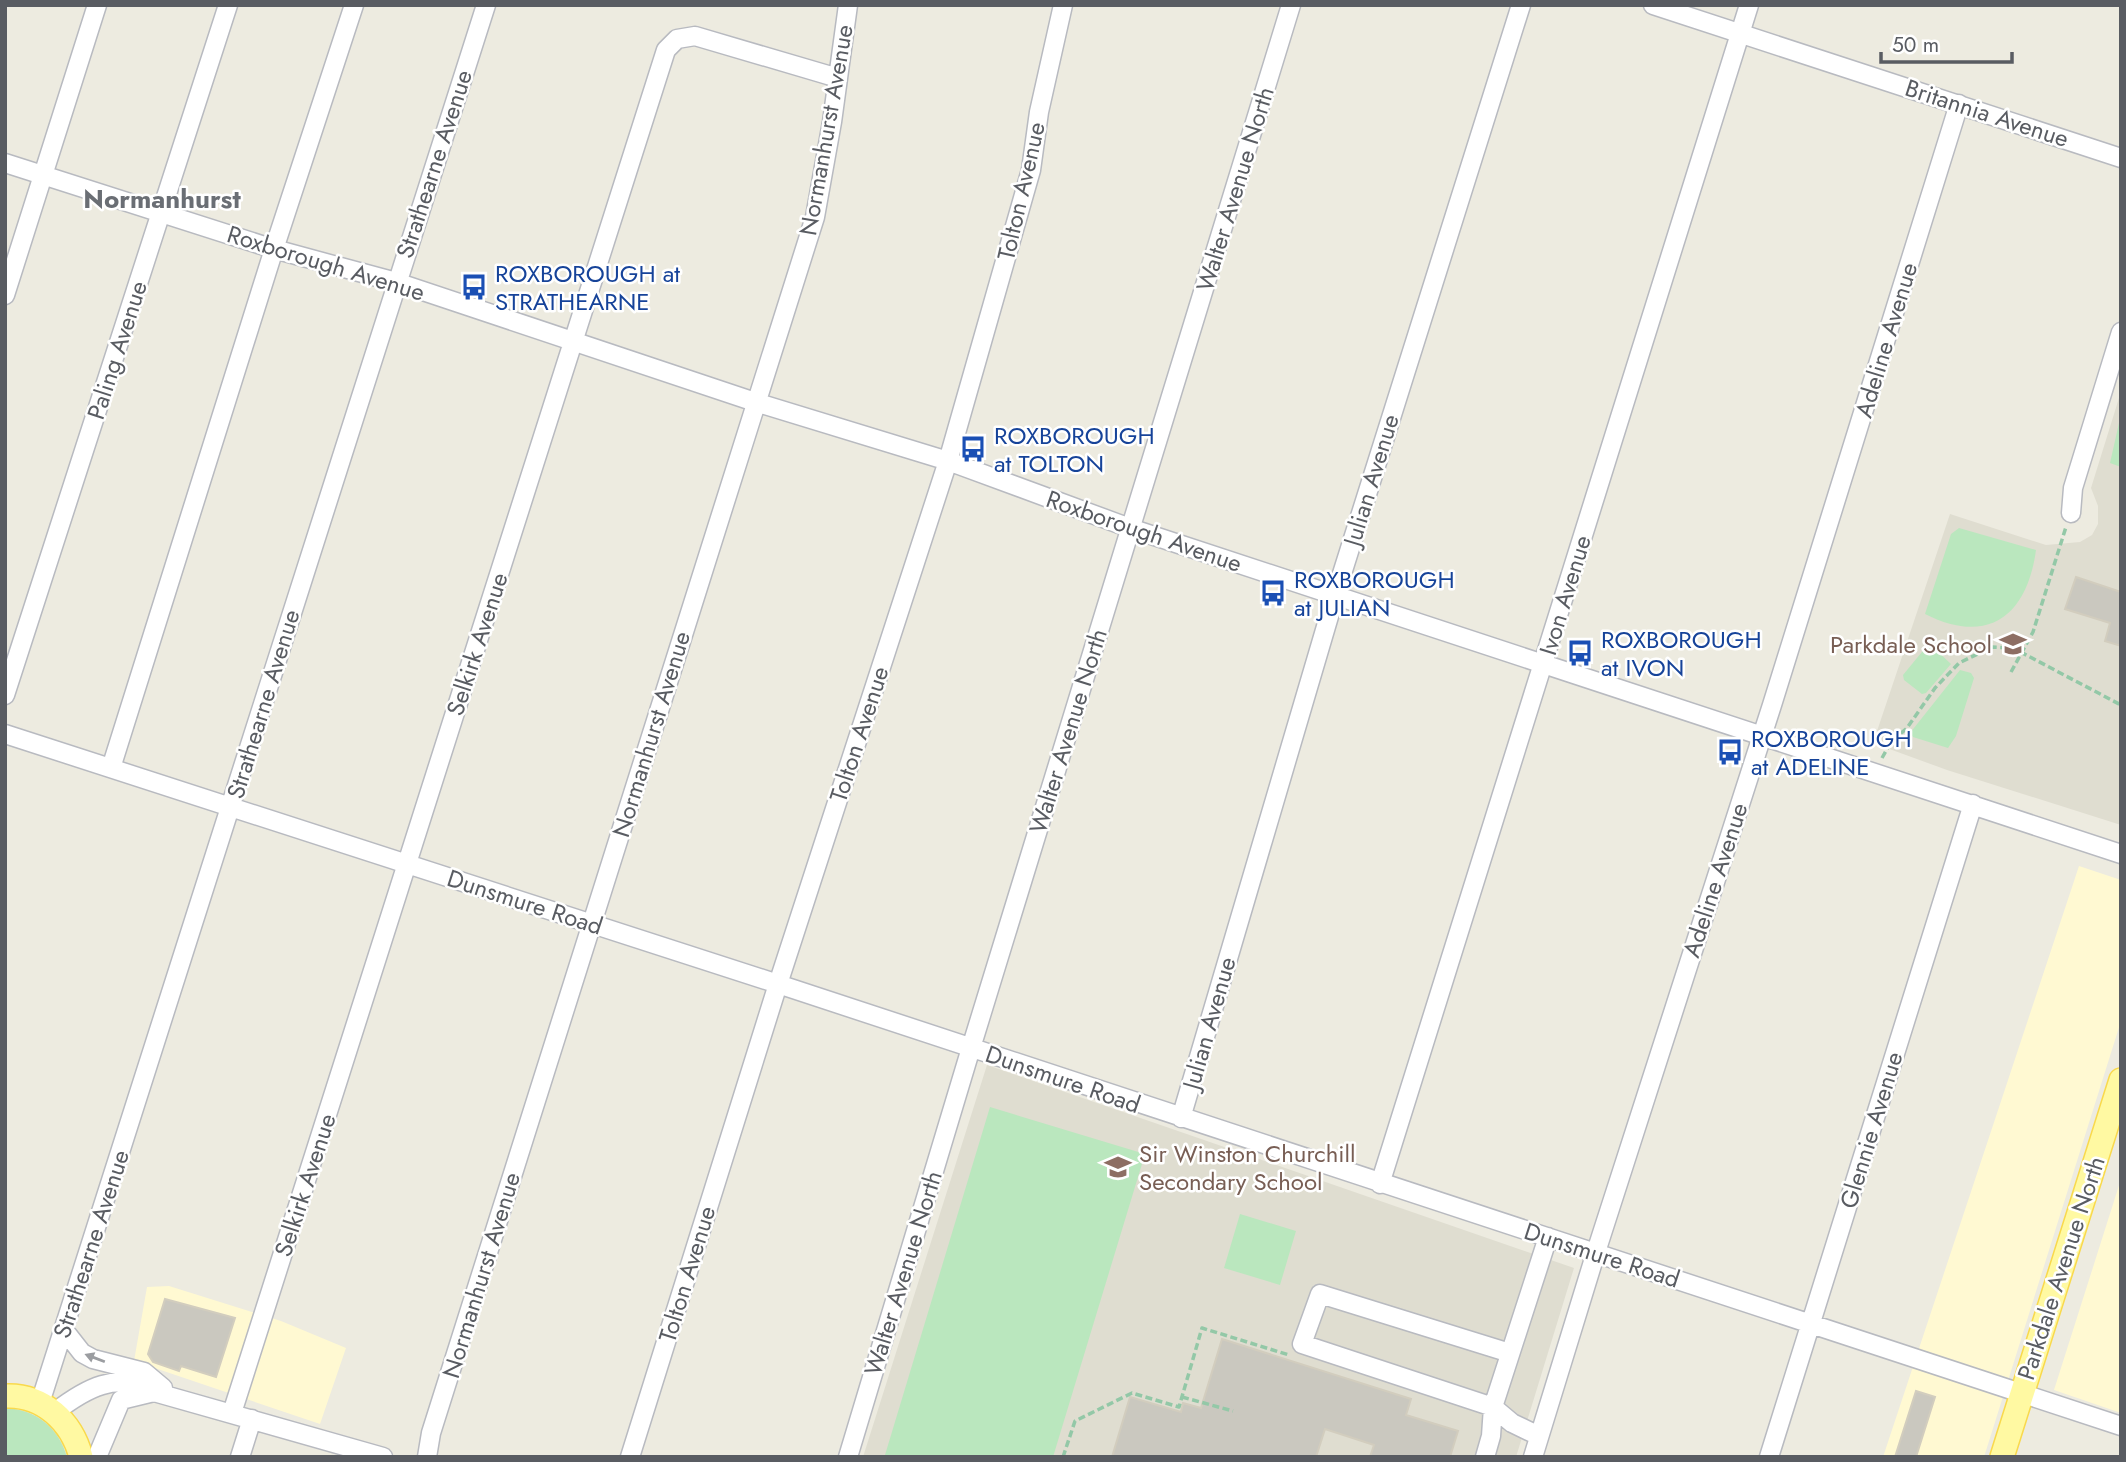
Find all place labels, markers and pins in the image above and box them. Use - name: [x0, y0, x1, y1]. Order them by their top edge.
- place label: ROXBOROUGH at STRATHEARNE: [495, 256, 680, 319]
- bus stop icon: ROXBOROUGH at STRATHEARNE: [459, 272, 489, 302]
- place label: ROXBOROUGH at TOLTON: [994, 418, 1155, 481]
- bus stop icon: ROXBOROUGH at TOLTON: [958, 434, 988, 464]
- place label: ROXBOROUGH at JULIAN: [1294, 562, 1455, 625]
- bus stop icon: ROXBOROUGH at JULIAN: [1258, 578, 1288, 608]
- place label: ROXBOROUGH at IVON: [1601, 622, 1762, 685]
- place label: Parkdale School: [1830, 627, 1992, 662]
- school or university icon: Parkdale School: [1998, 629, 2028, 659]
- bus stop icon: ROXBOROUGH at IVON: [1565, 638, 1595, 668]
- place label: ROXBOROUGH at ADELINE: [1751, 721, 1912, 784]
- bus stop icon: ROXBOROUGH at ADELINE: [1715, 737, 1745, 767]
- place label: Sir Winston Churchill Secondary School: [1139, 1136, 1356, 1199]
- school or university icon: Sir Winston Churchill Secondary School: [1103, 1152, 1133, 1182]

